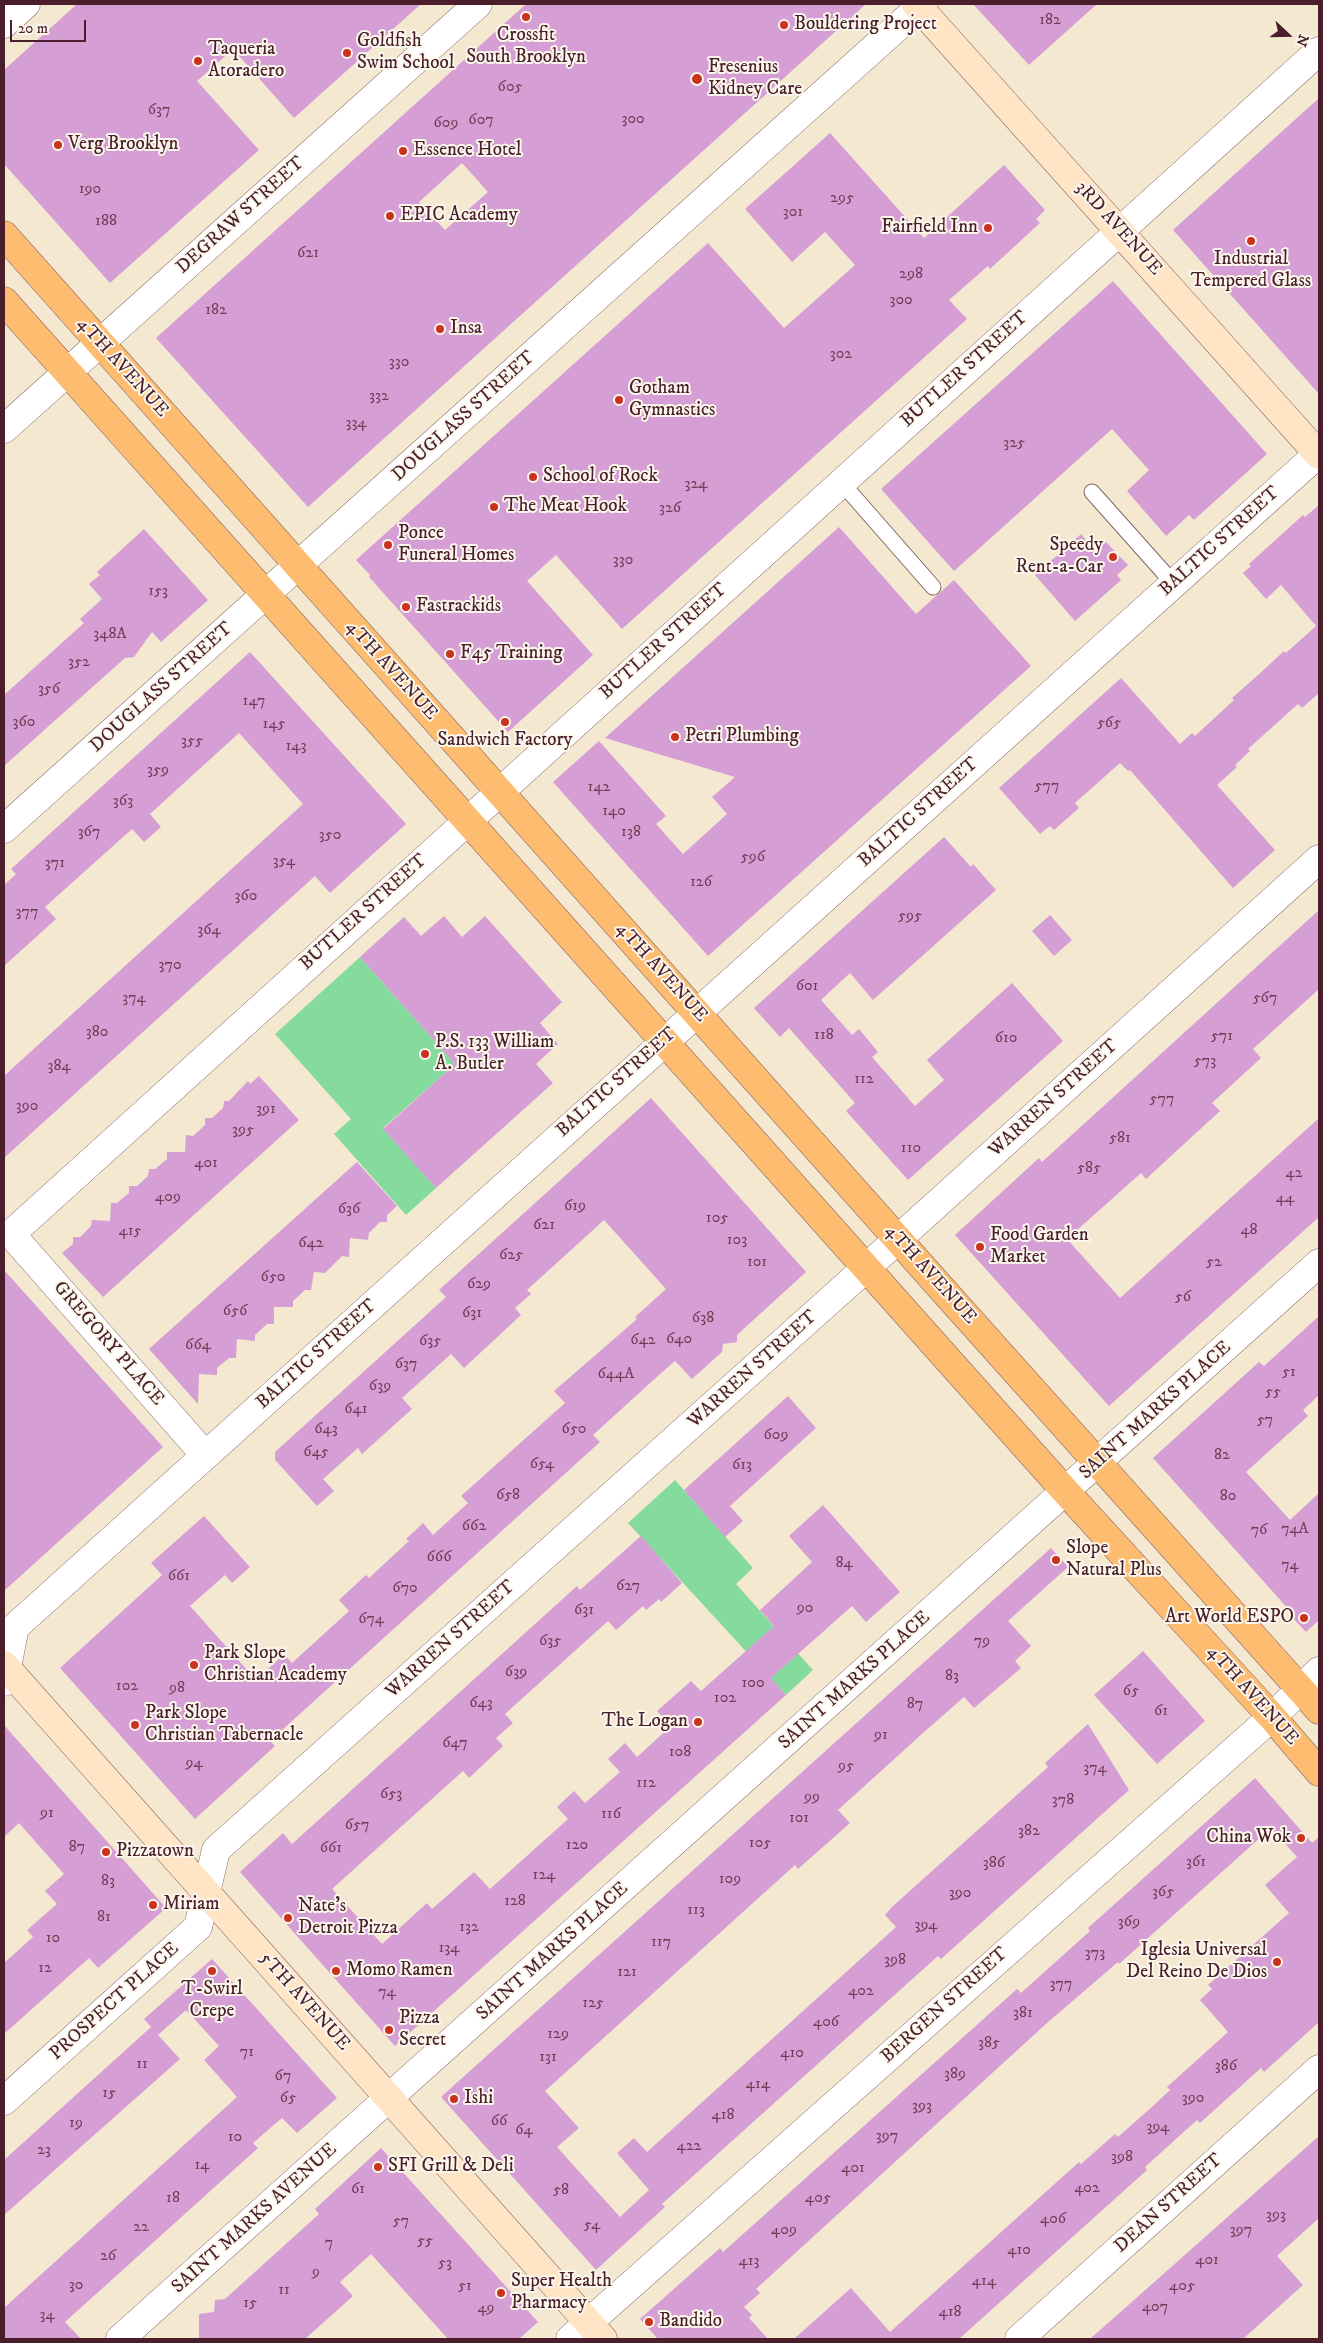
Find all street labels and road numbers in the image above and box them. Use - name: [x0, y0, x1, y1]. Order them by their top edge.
- street label: DEGRAW STREET: [172, 152, 310, 280]
- street label: 3RD AVENUE: [1070, 177, 1166, 281]
- street label: BUTLER STREET: [897, 307, 1033, 433]
- street label: 4TH AVENUE: [71, 313, 173, 423]
- street label: DOUGLASS STREET: [388, 347, 540, 487]
- street label: BALTIC STREET: [1155, 482, 1285, 602]
- street label: BUTLER STREET: [596, 579, 732, 705]
- street label: 4TH AVENUE: [340, 616, 442, 726]
- street label: DOUGLASS STREET: [86, 618, 238, 758]
- street label: BALTIC STREET: [854, 753, 984, 873]
- street label: BUTLER STREET: [296, 850, 432, 976]
- street label: 4TH AVENUE: [610, 918, 712, 1028]
- street label: BALTIC STREET: [552, 1023, 682, 1143]
- street label: WARREN STREET: [985, 1035, 1123, 1163]
- street label: 4TH AVENUE: [879, 1220, 981, 1330]
- street label: GREGORY PLACE: [48, 1277, 168, 1411]
- street label: BALTIC STREET: [252, 1295, 382, 1415]
- street label: WARREN STREET: [684, 1306, 822, 1434]
- street label: SAINT MARKS PLACE: [1075, 1337, 1237, 1485]
- street label: WARREN STREET: [382, 1576, 520, 1704]
- street label: SAINT MARKS PLACE: [774, 1607, 936, 1755]
- street label: 4TH AVENUE: [1201, 1641, 1303, 1751]
- street label: SAINT MARKS PLACE: [472, 1878, 634, 2026]
- street label: PROSPECT PLACE: [46, 1938, 184, 2066]
- street label: BERGEN STREET: [877, 1943, 1013, 2069]
- street label: 5TH AVENUE: [254, 1948, 354, 2056]
- street label: SAINT MARKS AVENUE: [168, 2139, 342, 2299]
- street label: DEAN STREET: [1110, 2150, 1228, 2258]

